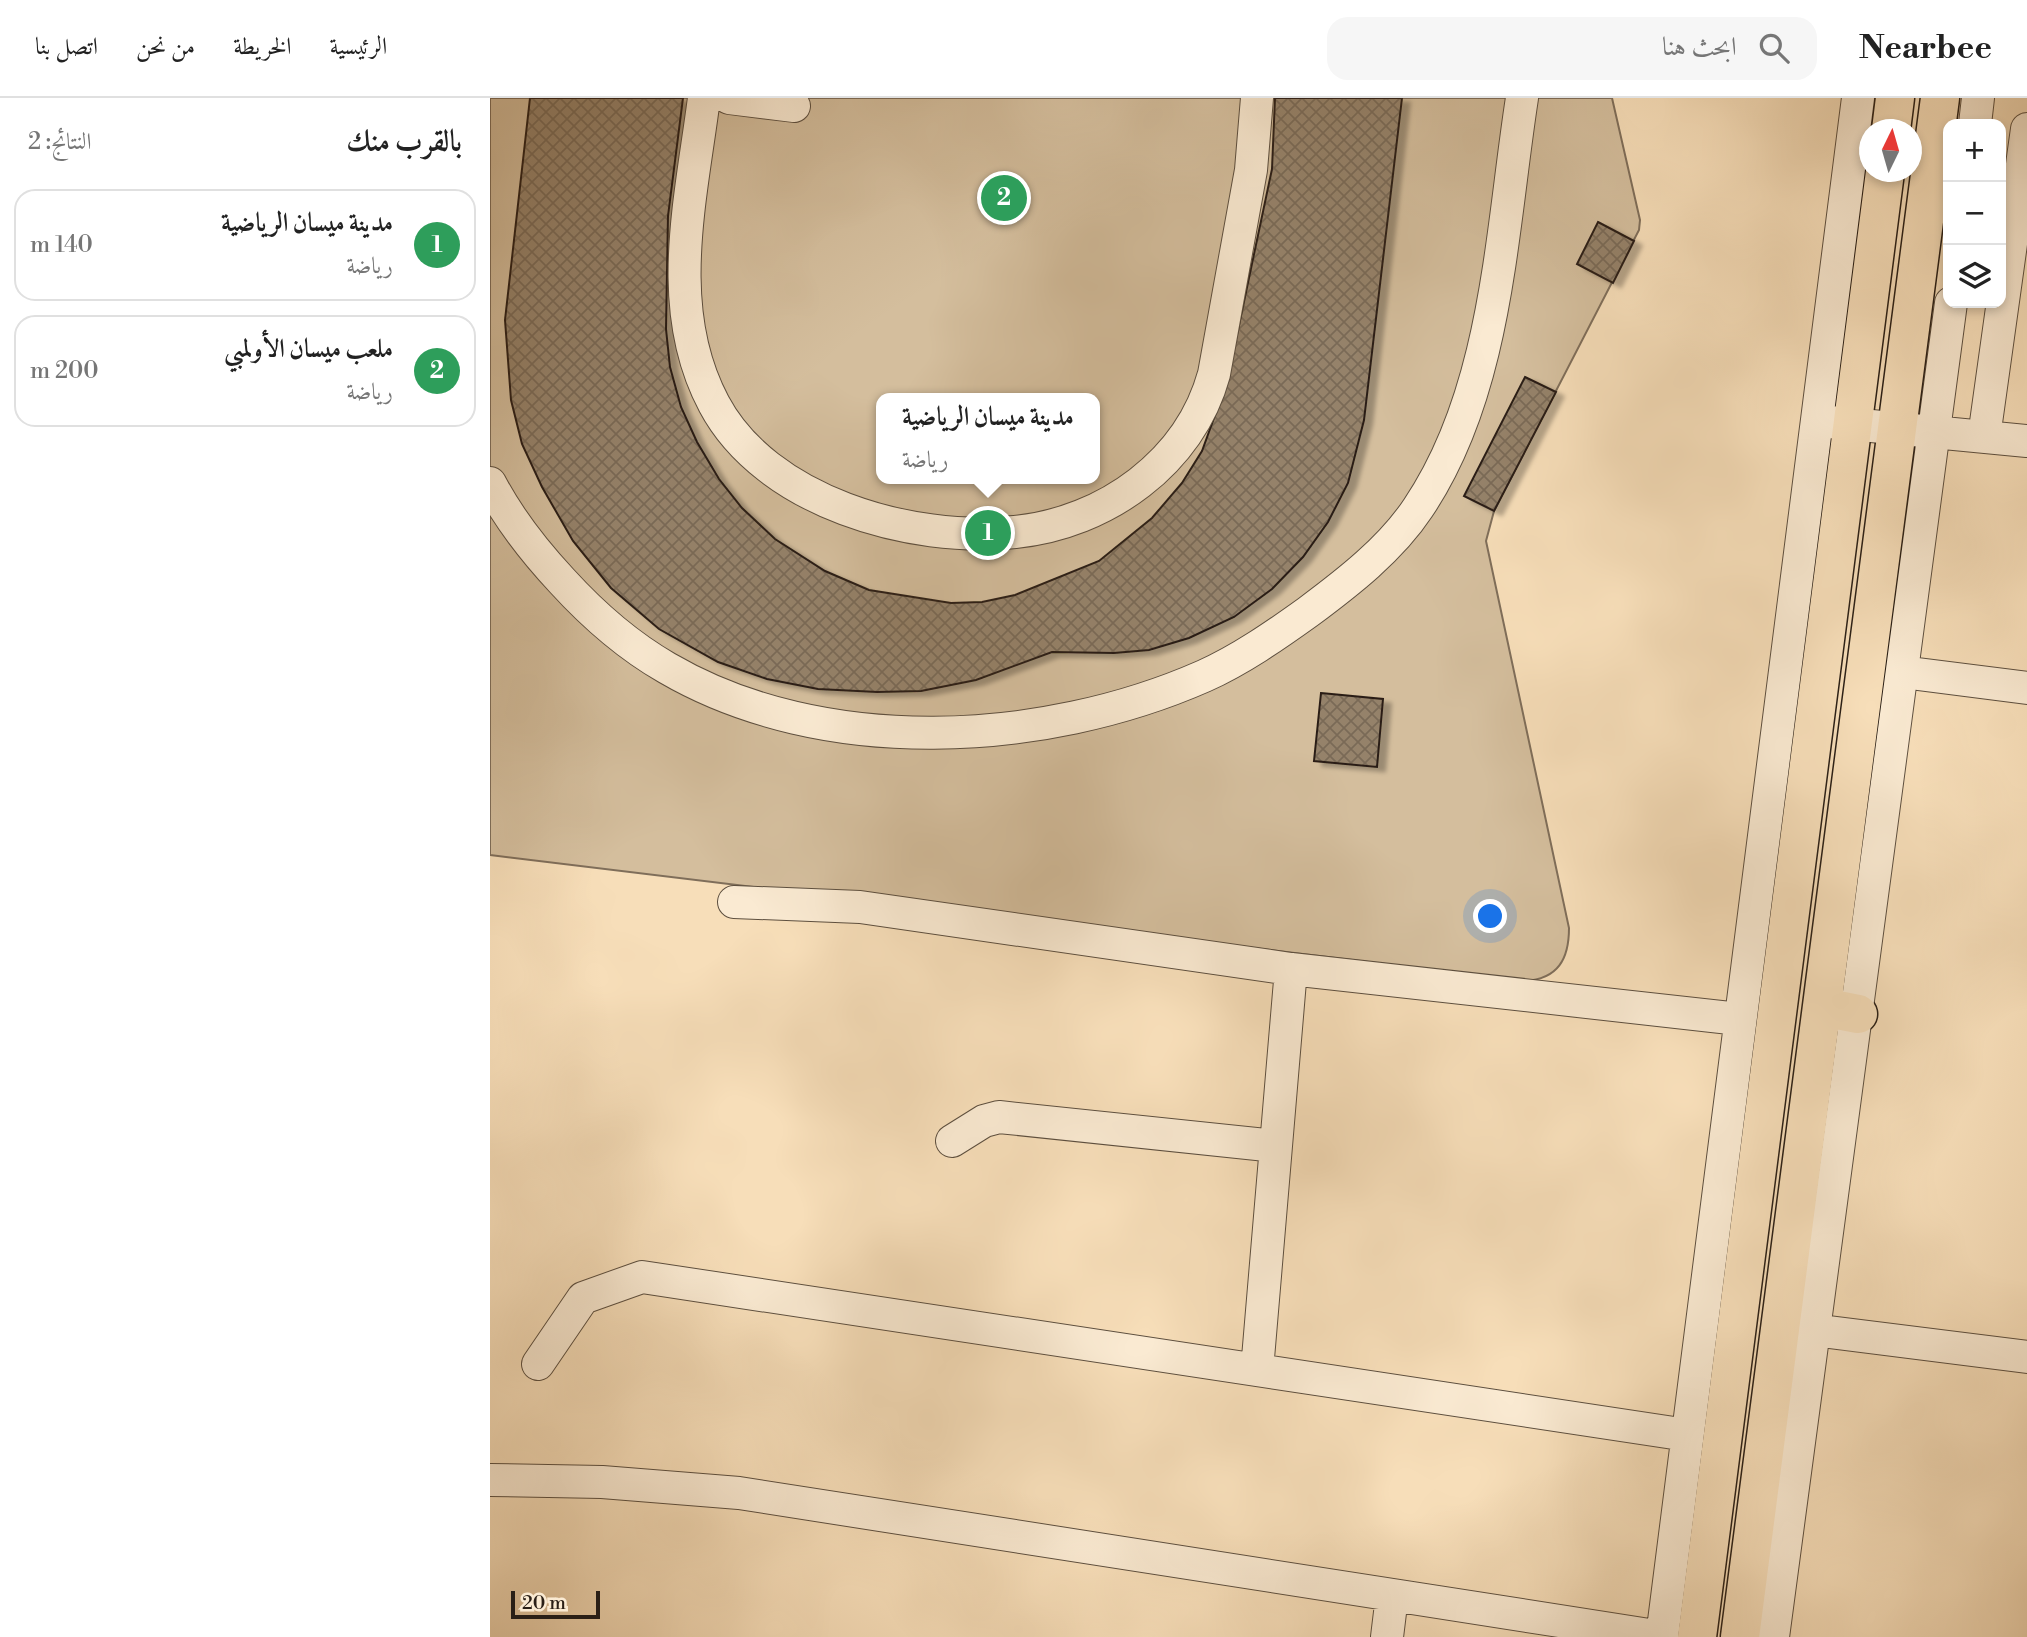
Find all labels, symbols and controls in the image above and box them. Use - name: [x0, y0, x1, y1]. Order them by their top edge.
- search box: [1327, 17, 1817, 80]
- text: Nearbee: [1859, 28, 1992, 69]
- icon: search: [1755, 29, 1793, 67]
- text: ابحث هنا: [1662, 31, 1737, 63]
- text: اتصل بنا: [35, 32, 98, 62]
- text: من نحن: [136, 32, 195, 62]
- text: الخريطة: [233, 32, 292, 62]
- text: الرئيسية: [330, 32, 387, 62]
- north arrow: [1859, 119, 1922, 182]
- map controls: [1943, 119, 2006, 308]
- button: +: [1943, 119, 2006, 182]
- text: بالقرب منك: [346, 123, 462, 161]
- text: النتائج: 2: [28, 128, 91, 156]
- pin: 2: [981, 172, 1027, 224]
- button: −: [1943, 182, 2006, 245]
- text: مدينة ميسان الرياضية: [221, 207, 393, 239]
- text: 140 m: [30, 231, 93, 259]
- text: 1: [431, 231, 443, 259]
- button: layers: [1943, 245, 2006, 308]
- text: رياضة: [347, 252, 393, 280]
- text: ملعب ميسان الأولمبي: [224, 333, 393, 365]
- text: 200 m: [30, 357, 99, 385]
- text: 2: [430, 357, 444, 385]
- text: رياضة: [347, 378, 393, 406]
- popup: [876, 393, 1100, 484]
- text: مدينة ميسان الرياضية: [902, 401, 1074, 433]
- text: رياضة: [902, 446, 948, 474]
- pin: 1: [965, 507, 1011, 559]
- your location: [1473, 899, 1507, 933]
- scale bar: [511, 1588, 600, 1620]
- text: 20 m: [522, 1591, 566, 1615]

